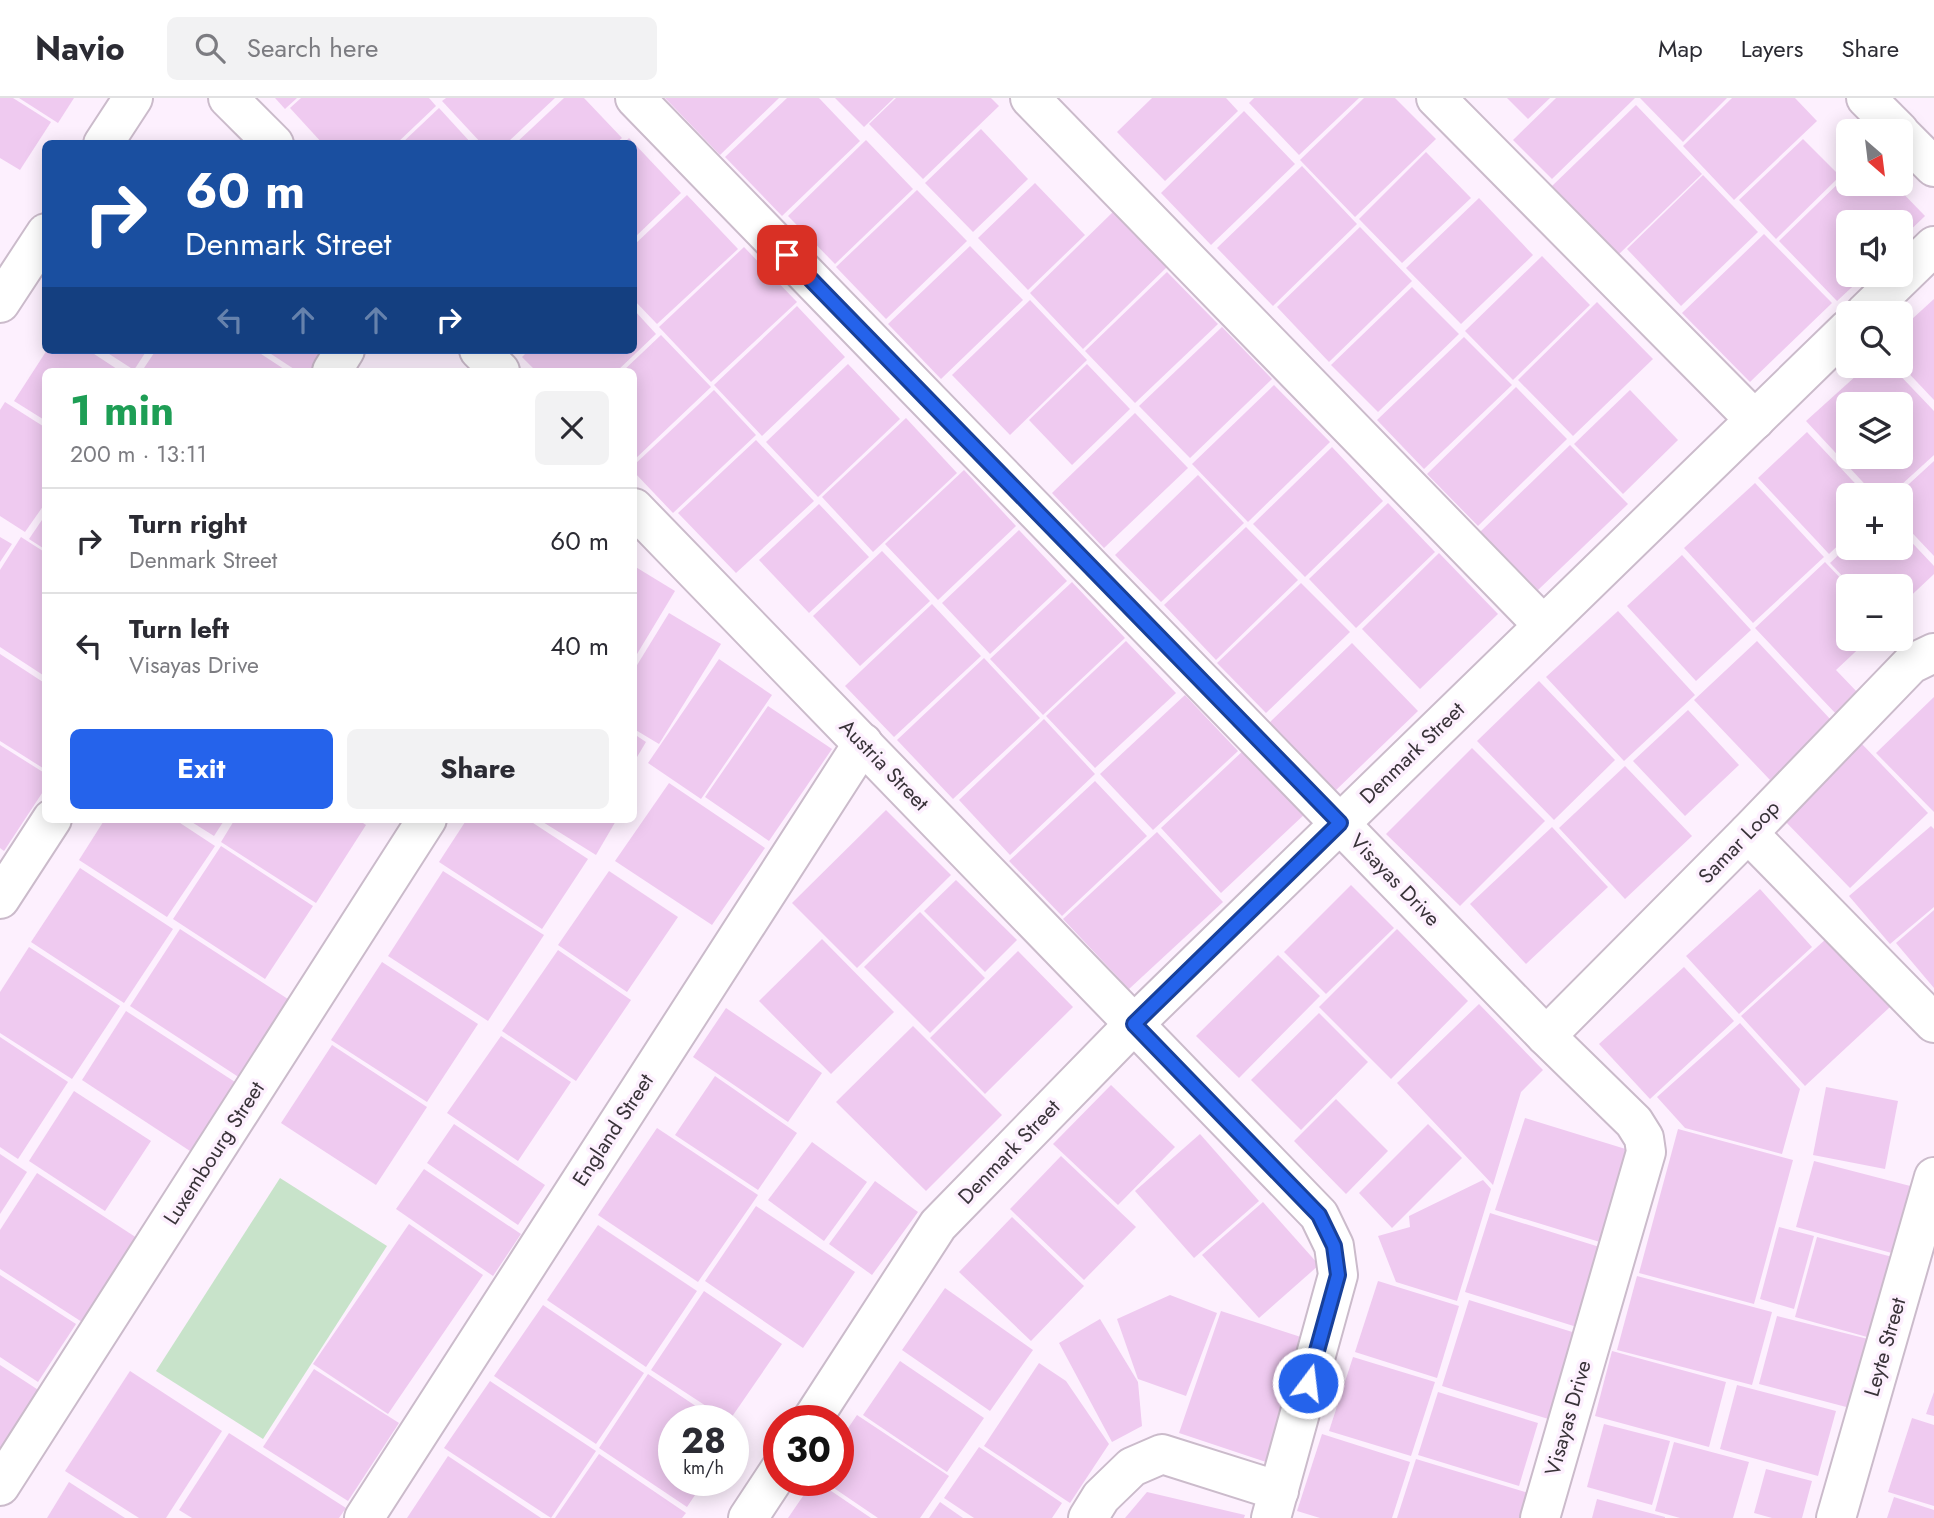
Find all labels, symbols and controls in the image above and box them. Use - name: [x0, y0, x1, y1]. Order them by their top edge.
- search box: [167, 17, 657, 80]
- text: Navio: [35, 25, 125, 72]
- icon: search: [191, 29, 229, 67]
- text: Search here: [247, 29, 378, 67]
- text: Map: [1658, 31, 1703, 66]
- text: Layers: [1741, 31, 1803, 66]
- text: Share: [1841, 31, 1899, 66]
- north arrow: [1836, 119, 1913, 196]
- map controls: [1836, 119, 1913, 651]
- text: 60 m: [185, 156, 305, 226]
- icon: right: [70, 168, 161, 259]
- button: sound: [1836, 210, 1913, 287]
- text: Denmark Street: [185, 221, 391, 267]
- pin: [757, 225, 817, 285]
- icon: arrive: [768, 236, 806, 274]
- icon: left: [211, 301, 249, 339]
- icon: ahead: [284, 301, 322, 339]
- icon: ahead: [357, 301, 395, 339]
- icon: right: [430, 301, 468, 339]
- button: search: [1836, 301, 1913, 378]
- text: 1 min: [70, 380, 174, 441]
- button: close: [535, 391, 609, 465]
- button: layers: [1836, 392, 1913, 469]
- text: 200 m · 13:11: [70, 437, 207, 471]
- button: +: [1836, 483, 1913, 560]
- text: Turn right: [129, 505, 247, 543]
- icon: right: [70, 522, 108, 560]
- text: 60 m: [550, 522, 609, 560]
- text: Denmark Street: [129, 543, 277, 577]
- button: −: [1836, 574, 1913, 651]
- text: Turn left: [129, 610, 229, 648]
- icon: left: [70, 627, 108, 665]
- text: 40 m: [550, 627, 609, 665]
- text: Visayas Drive: [129, 648, 259, 682]
- street label: Denmark Street: [1353, 695, 1471, 811]
- street label: Austria Street: [833, 712, 935, 818]
- button: Exit: [70, 729, 333, 809]
- button: Share: [347, 729, 609, 809]
- street label: Samar Loop: [1691, 793, 1787, 891]
- street label: Visayas Drive: [1343, 827, 1447, 933]
- street label: England Street: [565, 1068, 661, 1192]
- street label: Luxembourg Street: [156, 1075, 272, 1231]
- street label: Denmark Street: [951, 1093, 1067, 1211]
- street label: Leyte Street: [1857, 1294, 1913, 1400]
- position arrow: [1271, 1346, 1345, 1420]
- street label: Visayas Drive: [1537, 1357, 1599, 1479]
- speed limit sign: 30: [763, 1405, 854, 1496]
- text: 28: [681, 1416, 726, 1466]
- text: km/h: [683, 1455, 724, 1481]

